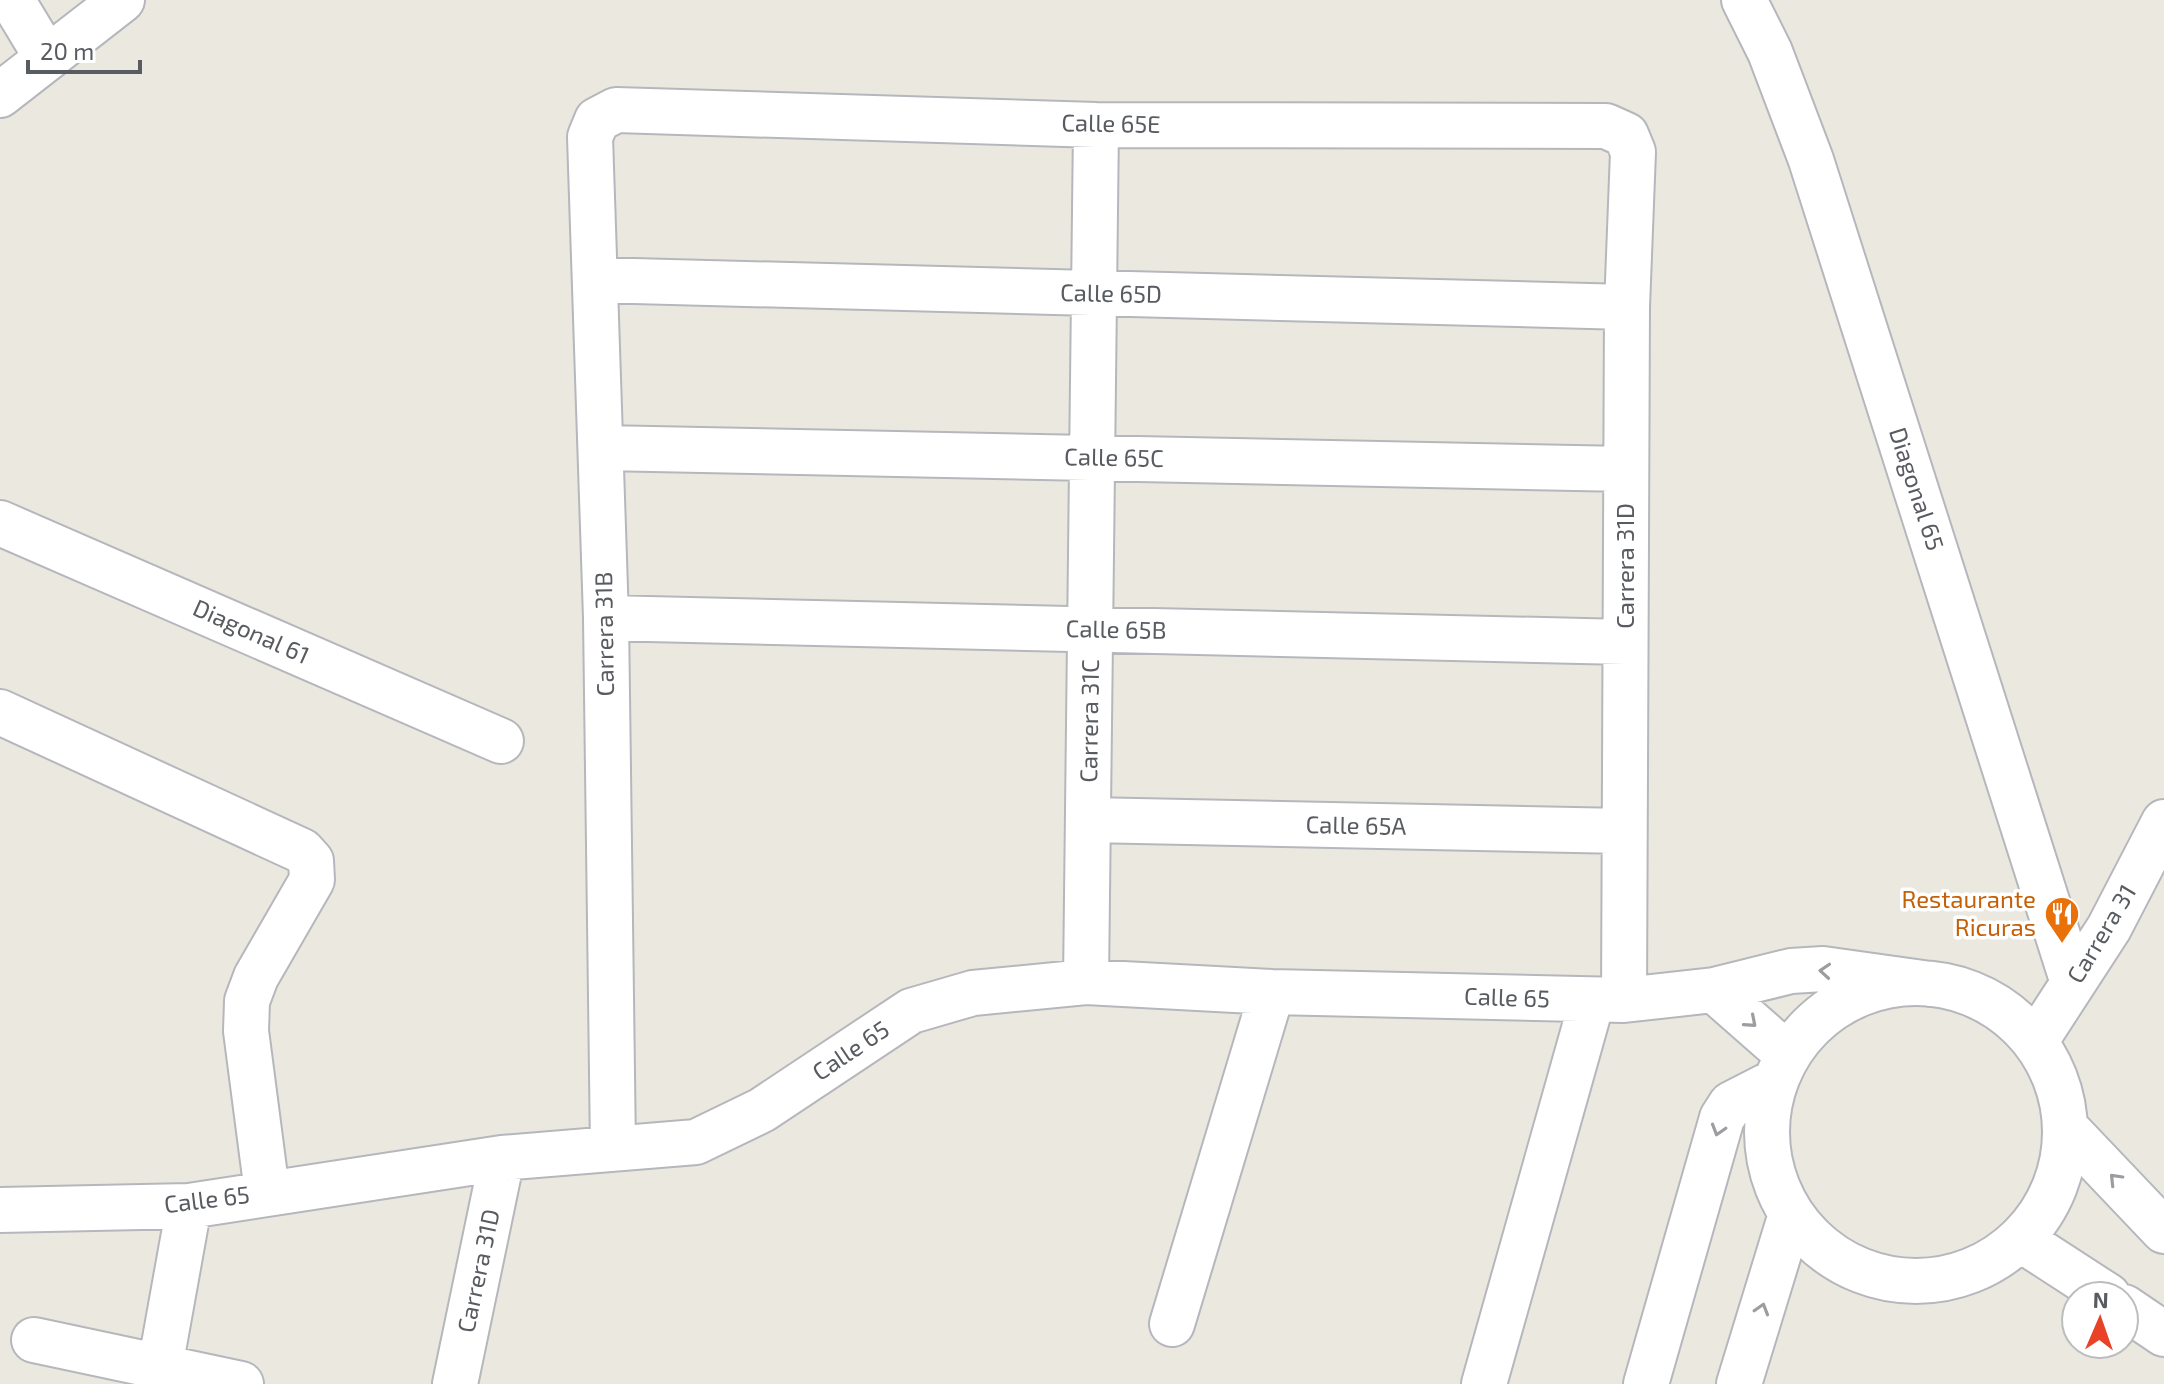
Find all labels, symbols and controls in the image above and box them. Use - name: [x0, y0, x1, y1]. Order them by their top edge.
- scale bar: [28, 24, 140, 74]
- text: 20 m: [40, 36, 94, 65]
- street label: Calle 65E: [1061, 107, 1161, 138]
- street label: Calle 65D: [1060, 277, 1162, 308]
- street label: Diagonal 65: [1884, 423, 1951, 554]
- street label: Calle 65C: [1064, 441, 1164, 472]
- street label: Carrera 31D: [1610, 503, 1639, 629]
- street label: Carrera 31B: [588, 571, 619, 697]
- street label: Diagonal 61: [189, 592, 314, 669]
- street label: Calle 65B: [1065, 613, 1167, 644]
- street label: Carrera 31C: [1073, 659, 1104, 783]
- street label: Calle 65A: [1305, 809, 1407, 840]
- street label: Carrera 31: [2060, 879, 2141, 988]
- place label: Restaurante Ricuras: [1901, 884, 2036, 941]
- restaurant icon: Restaurante Ricuras: [2043, 895, 2081, 945]
- one-way arrow: [1818, 962, 1831, 979]
- street label: Calle 65: [1464, 981, 1551, 1012]
- one-way arrow: [1742, 1012, 1756, 1027]
- street label: Calle 65: [806, 1014, 894, 1086]
- one-way arrow: [1712, 1122, 1728, 1136]
- one-way arrow: [2110, 1174, 2124, 1189]
- street label: Calle 65: [162, 1179, 251, 1218]
- street label: Carrera 31D: [450, 1206, 505, 1335]
- north arrow: [2060, 1280, 2140, 1360]
- text: N: [2092, 1286, 2109, 1312]
- one-way arrow: [1753, 1303, 1769, 1317]

